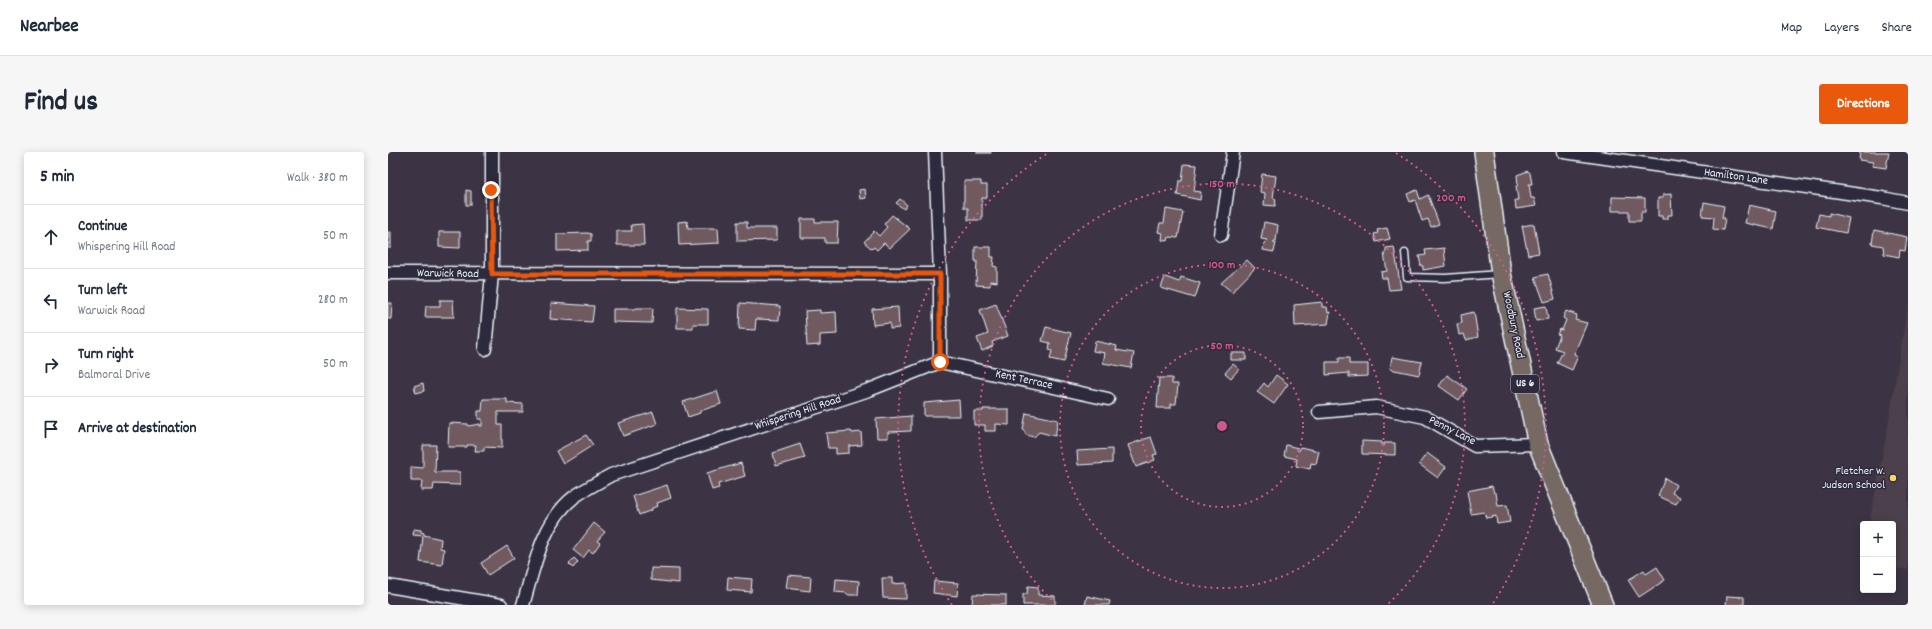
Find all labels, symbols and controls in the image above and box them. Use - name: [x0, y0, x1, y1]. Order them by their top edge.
- text: Nearbee: [20, 14, 79, 41]
- text: Map: [1781, 18, 1802, 38]
- text: Layers: [1824, 18, 1859, 38]
- text: Share: [1881, 18, 1912, 38]
- text: Find us: [24, 84, 98, 124]
- button: Directions: [1819, 84, 1908, 124]
- street label: Hamilton Lane: [1703, 164, 1769, 190]
- text: 5 min: [40, 166, 74, 190]
- text: Walk · 380 m: [287, 169, 348, 188]
- text: 150 m: [1209, 176, 1235, 193]
- route end: [482, 181, 500, 199]
- text: 200 m: [1436, 190, 1466, 207]
- text: Continue: [78, 216, 127, 238]
- icon: ahead: [40, 226, 62, 248]
- text: 50 m: [323, 227, 348, 246]
- text: Whispering Hill Road: [78, 238, 175, 257]
- text: 100 m: [1209, 257, 1235, 274]
- street label: Warwick Road: [417, 265, 479, 283]
- text: Turn left: [78, 280, 127, 302]
- icon: left: [40, 290, 62, 312]
- street label: Woodbury Road: [1498, 290, 1528, 360]
- text: 280 m: [318, 291, 348, 310]
- text: Warwick Road: [78, 302, 145, 321]
- text: 50 m: [1210, 338, 1234, 355]
- text: Turn right: [78, 344, 134, 366]
- route start: [931, 353, 949, 371]
- icon: right: [40, 354, 62, 376]
- text: 50 m: [323, 355, 348, 374]
- text: Balmoral Drive: [78, 366, 150, 385]
- street label: Kent Terrace: [994, 366, 1054, 394]
- road number: US 6: [1511, 375, 1539, 393]
- street label: Whispering Hill Road: [753, 391, 843, 435]
- street label: Penny Lane: [1426, 412, 1478, 450]
- icon: arrive: [40, 418, 62, 440]
- text: Arrive at destination: [78, 418, 196, 440]
- centre of rings: [1215, 419, 1229, 433]
- place label: Fletcher W. Judson School: [1822, 463, 1885, 494]
- marker: Fletcher W. Judson School: [1888, 473, 1898, 483]
- map controls: [1860, 521, 1896, 593]
- button: +: [1860, 521, 1896, 557]
- button: −: [1860, 557, 1896, 593]

